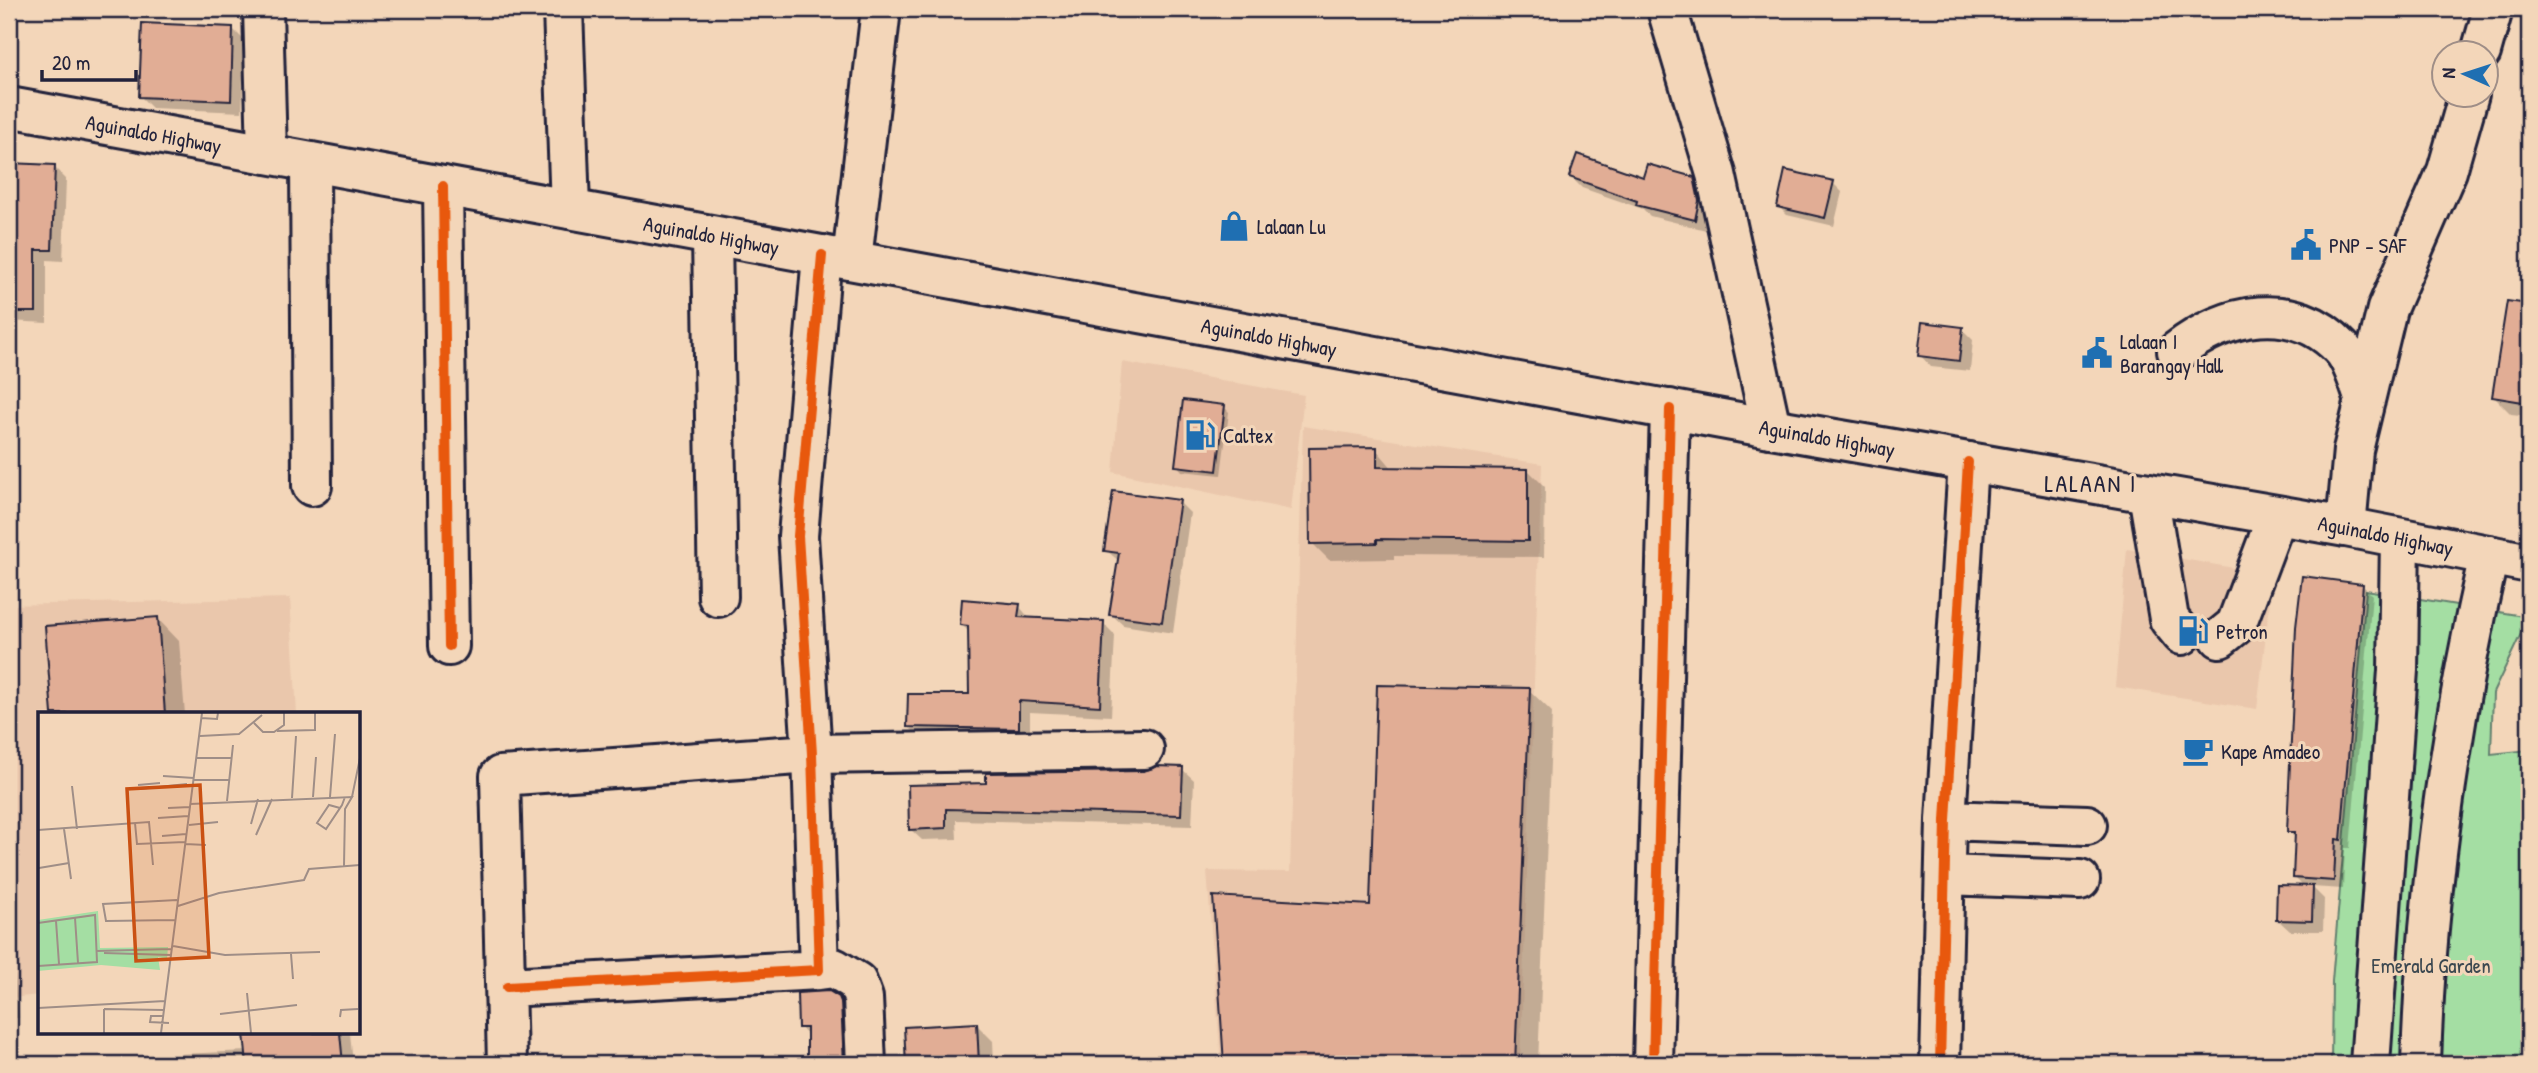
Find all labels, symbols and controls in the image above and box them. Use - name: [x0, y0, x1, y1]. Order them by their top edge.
- scale bar: [42, 38, 136, 82]
- north arrow: [2430, 38, 2500, 108]
- text: 20 m: [52, 48, 90, 77]
- text: N: [2435, 67, 2461, 79]
- street label: Aguinaldo Highway: [84, 107, 224, 160]
- street label: Aguinaldo Highway: [641, 208, 782, 262]
- shop icon: Lalaan Lu: [1217, 209, 1251, 243]
- place label: Lalaan Lu: [1257, 212, 1326, 241]
- public building icon: PNP - SAF: [2289, 228, 2323, 262]
- place label: PNP - SAF: [2329, 231, 2407, 260]
- street label: Aguinaldo Highway: [1199, 310, 1339, 363]
- place label: Lalaan I Barangay Hall: [2120, 327, 2224, 380]
- public building icon: Lalaan I Barangay Hall: [2080, 336, 2114, 370]
- street label: Aguinaldo Highway: [1757, 412, 1897, 464]
- fuel station icon: Caltex: [1183, 418, 1217, 452]
- place label: Caltex: [1223, 421, 1273, 450]
- district label: LALAAN I: [2045, 467, 2137, 499]
- street label: Aguinaldo Highway: [2316, 508, 2456, 562]
- fuel station icon: Petron: [2176, 614, 2210, 648]
- place label: Petron: [2216, 617, 2268, 646]
- inset map: [38, 712, 360, 1034]
- cafe icon: Kape Amadeo: [2181, 734, 2215, 768]
- place label: Kape Amadeo: [2221, 737, 2320, 766]
- park label: Emerald Garden: [2371, 951, 2491, 980]

